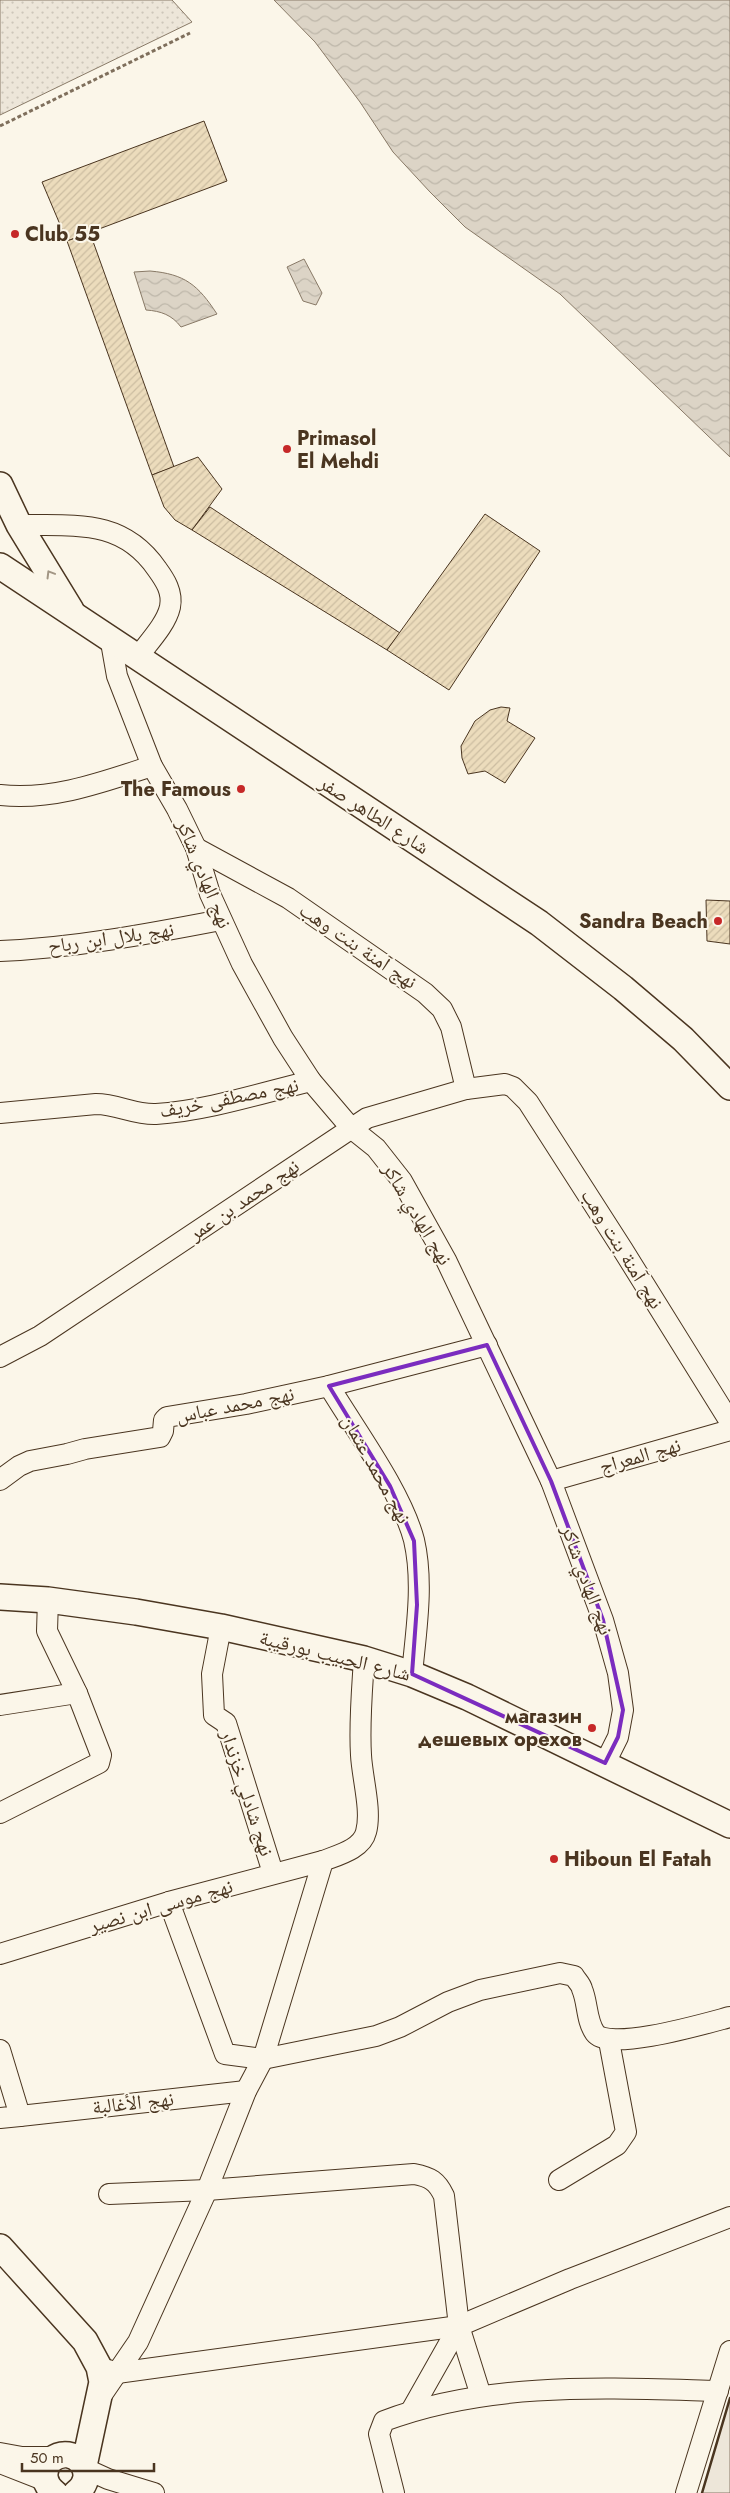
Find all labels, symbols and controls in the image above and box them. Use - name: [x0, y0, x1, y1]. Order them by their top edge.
- place label: Club 55: [25, 220, 100, 249]
- marker: Club 55: [9, 228, 21, 240]
- place label: Primasol El Mehdi: [297, 424, 379, 476]
- marker: Primasol El Mehdi: [281, 443, 293, 455]
- one-way arrow: [46, 571, 56, 580]
- street label: شارع الطاهر صفر: [312, 768, 435, 862]
- place label: The Famous: [121, 775, 231, 804]
- marker: The Famous: [235, 783, 247, 795]
- street label: نهج الهادي شاكر: [168, 814, 239, 933]
- street label: نهج آمنة بنت وهب: [293, 896, 423, 996]
- place label: Sandra Beach: [579, 907, 708, 936]
- street label: نهج بلال ابن رباح: [46, 915, 176, 961]
- marker: Sandra Beach: [712, 915, 724, 927]
- street label: نهج مصطفى خريف: [157, 1070, 301, 1126]
- street label: نهج محمد بن عمر: [182, 1152, 305, 1248]
- street label: نهج الهادي شاكر: [373, 1156, 459, 1271]
- street label: نهج آمنة بنت وهب: [573, 1183, 671, 1315]
- street label: نهج محمد عباس: [173, 1379, 297, 1431]
- street label: نهج محمد عثمان: [334, 1409, 418, 1529]
- street label: نهج المعراج: [596, 1431, 684, 1481]
- street label: نهج الهادي شاكر: [552, 1520, 620, 1640]
- street label: شارع الحبيب بورقيبة: [256, 1623, 414, 1689]
- place label: магазин дешевых орехов: [418, 1702, 582, 1754]
- marker: магазин дешевых орехов: [586, 1722, 598, 1734]
- street label: نهج شادلي خزندار: [212, 1725, 281, 1860]
- place label: Hiboun El Fatah: [564, 1845, 712, 1874]
- marker: Hiboun El Fatah: [548, 1853, 560, 1865]
- street label: نهج موسى ابن نصير: [85, 1872, 236, 1941]
- street label: نهج الأغالبة: [91, 2084, 175, 2122]
- scale bar: [22, 2440, 155, 2472]
- text: 50 m: [30, 2447, 64, 2469]

